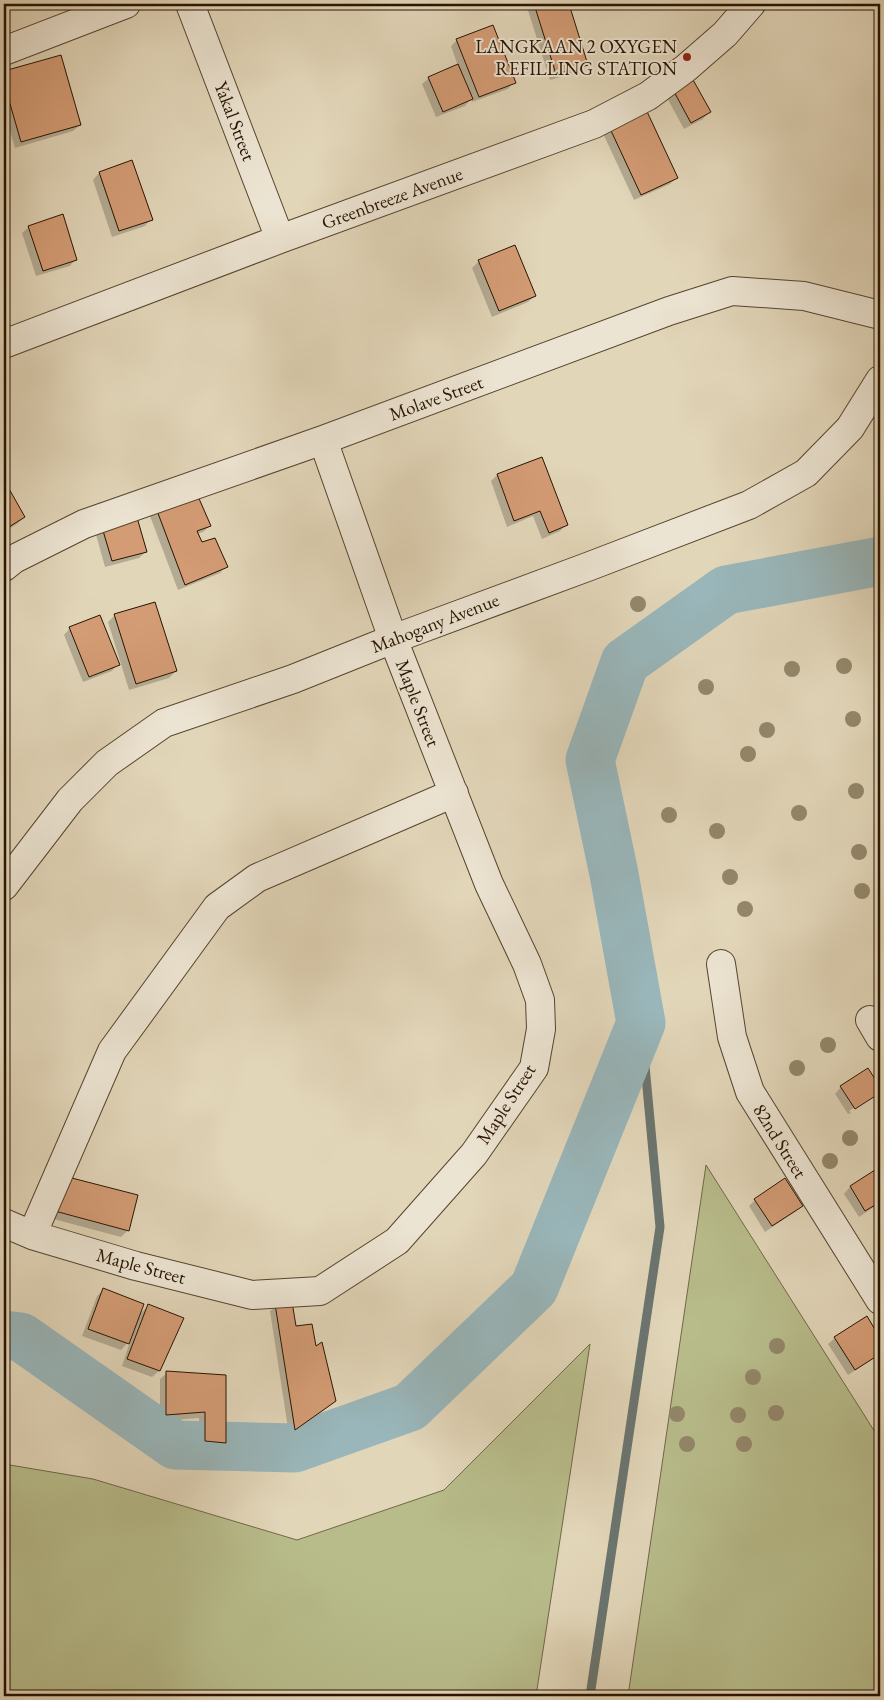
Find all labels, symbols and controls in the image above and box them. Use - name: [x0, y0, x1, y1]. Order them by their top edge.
- place label: LANGKAAN 2 OXYGEN REFILLING STATION: [475, 34, 677, 81]
- marker: LANGKAAN 2 OXYGEN REFILLING STATION: [681, 51, 693, 63]
- street label: Yakal Street: [208, 78, 262, 164]
- street label: Greenbreeze Avenue: [318, 161, 466, 235]
- street label: Molave Street: [385, 369, 487, 427]
- street label: Mahogany Avenue: [367, 587, 503, 659]
- street label: Maple Street: [390, 656, 446, 750]
- street label: Maple Street: [471, 1059, 541, 1149]
- street label: 82nd Street: [747, 1099, 813, 1183]
- street label: Maple Street: [94, 1242, 188, 1290]

